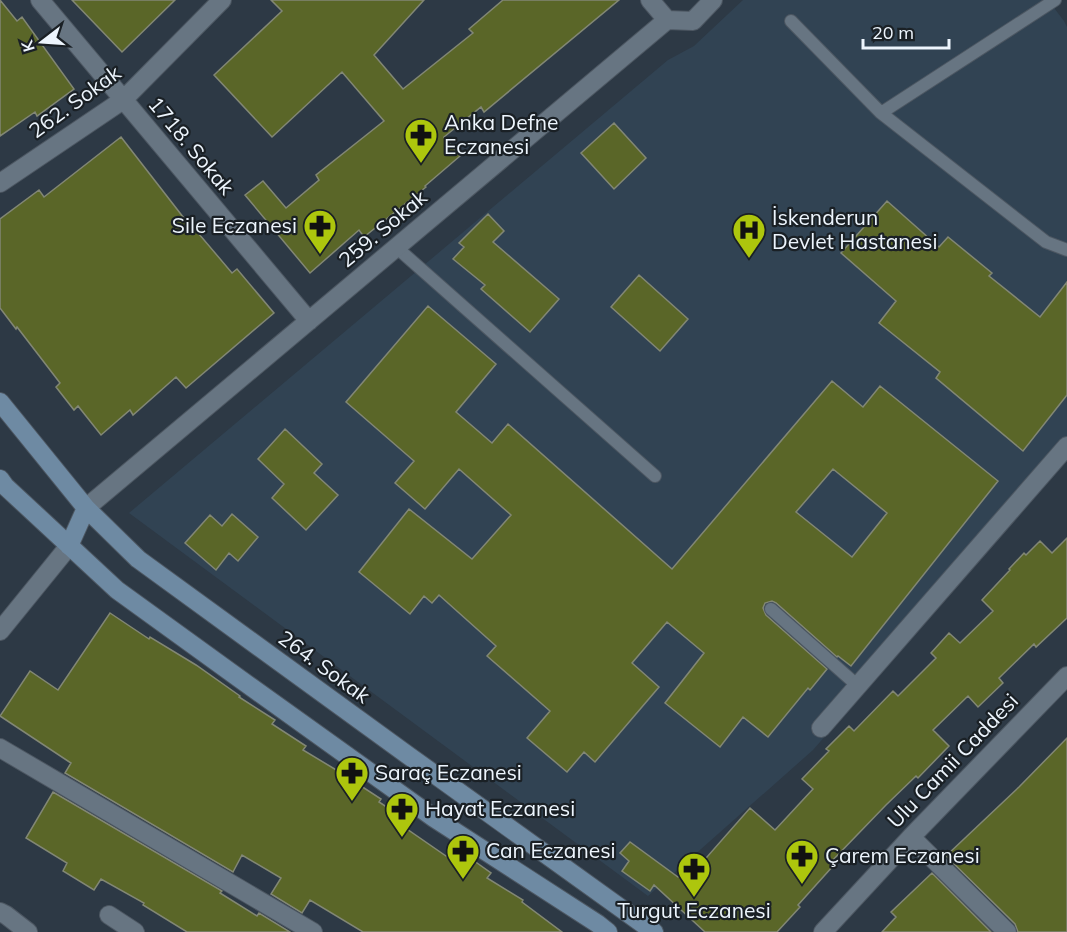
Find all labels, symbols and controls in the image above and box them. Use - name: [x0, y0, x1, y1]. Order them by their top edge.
- north arrow: [12, 12, 72, 72]
- scale bar: [863, 12, 948, 50]
- text: 20 m: [872, 21, 914, 44]
- text: K: [16, 37, 39, 54]
- street label: 262. Sokak: [23, 59, 126, 143]
- street label: 1718. Sokak: [143, 91, 240, 200]
- place label: Anka Defne Eczanesi: [444, 109, 558, 159]
- pharmacy icon: Anka Defne Eczanesi: [403, 117, 439, 164]
- street label: 259. Sokak: [333, 184, 432, 273]
- place label: İskenderun Devlet Hastanesi: [772, 204, 937, 254]
- pharmacy icon: Sile Eczanesi: [302, 208, 338, 255]
- place label: Sile Eczanesi: [172, 212, 297, 238]
- hospital icon: İskenderun Devlet Hastanesi: [731, 212, 767, 259]
- street label: 264. Sokak: [274, 624, 376, 708]
- street label: Ulu Camii Caddesi: [881, 688, 1023, 833]
- pharmacy icon: Saraç Eczanesi: [334, 755, 370, 802]
- place label: Saraç Eczanesi: [375, 759, 522, 785]
- pharmacy icon: Hayat Eczanesi: [384, 791, 420, 838]
- place label: Hayat Eczanesi: [425, 795, 575, 821]
- pharmacy icon: Can Eczanesi: [445, 833, 481, 880]
- place label: Can Eczanesi: [486, 837, 616, 863]
- pharmacy icon: Çarem Eczanesi: [784, 838, 820, 885]
- place label: Çarem Eczanesi: [825, 842, 980, 868]
- pharmacy icon: Turgut Eczanesi: [676, 851, 712, 898]
- place label: Turgut Eczanesi: [617, 897, 771, 923]

